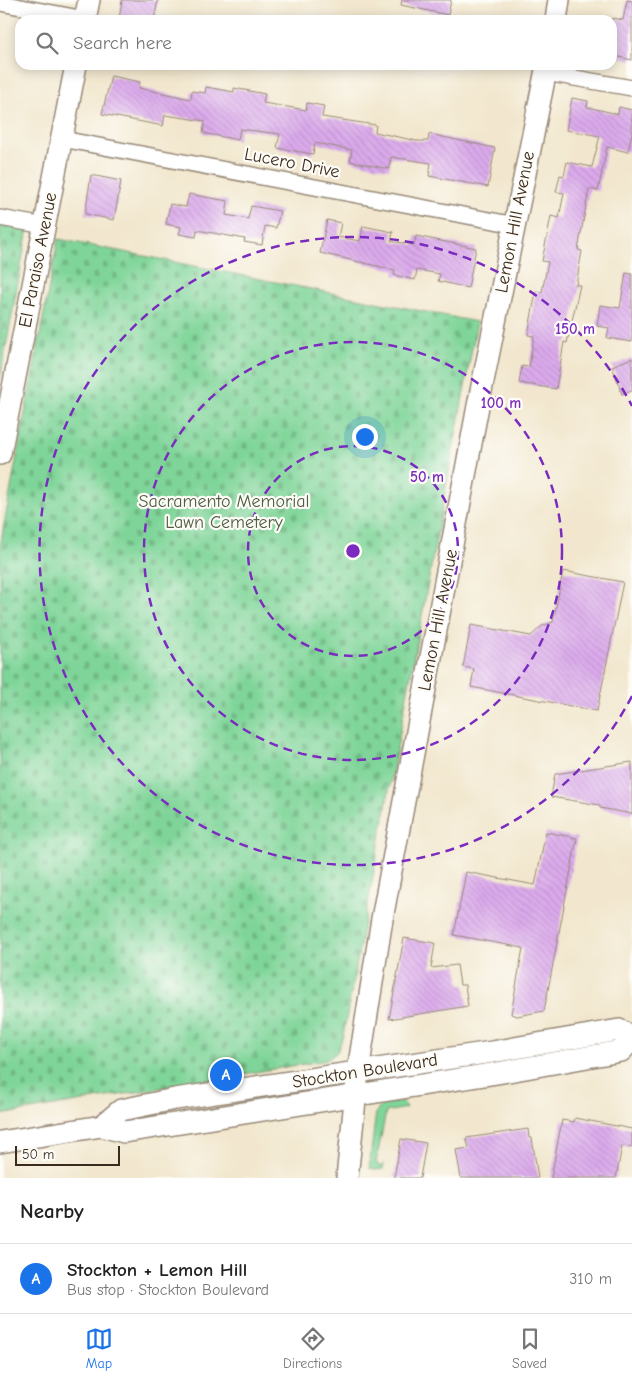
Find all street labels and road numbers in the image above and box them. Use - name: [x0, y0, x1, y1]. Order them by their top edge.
- street label: Lucero Drive: [242, 143, 342, 183]
- street label: Lemon Hill Avenue: [491, 149, 539, 295]
- street label: El Paraiso Avenue: [15, 191, 61, 329]
- street label: Lemon Hill Avenue: [414, 547, 462, 693]
- street label: Stockton Boulevard: [291, 1049, 439, 1093]

